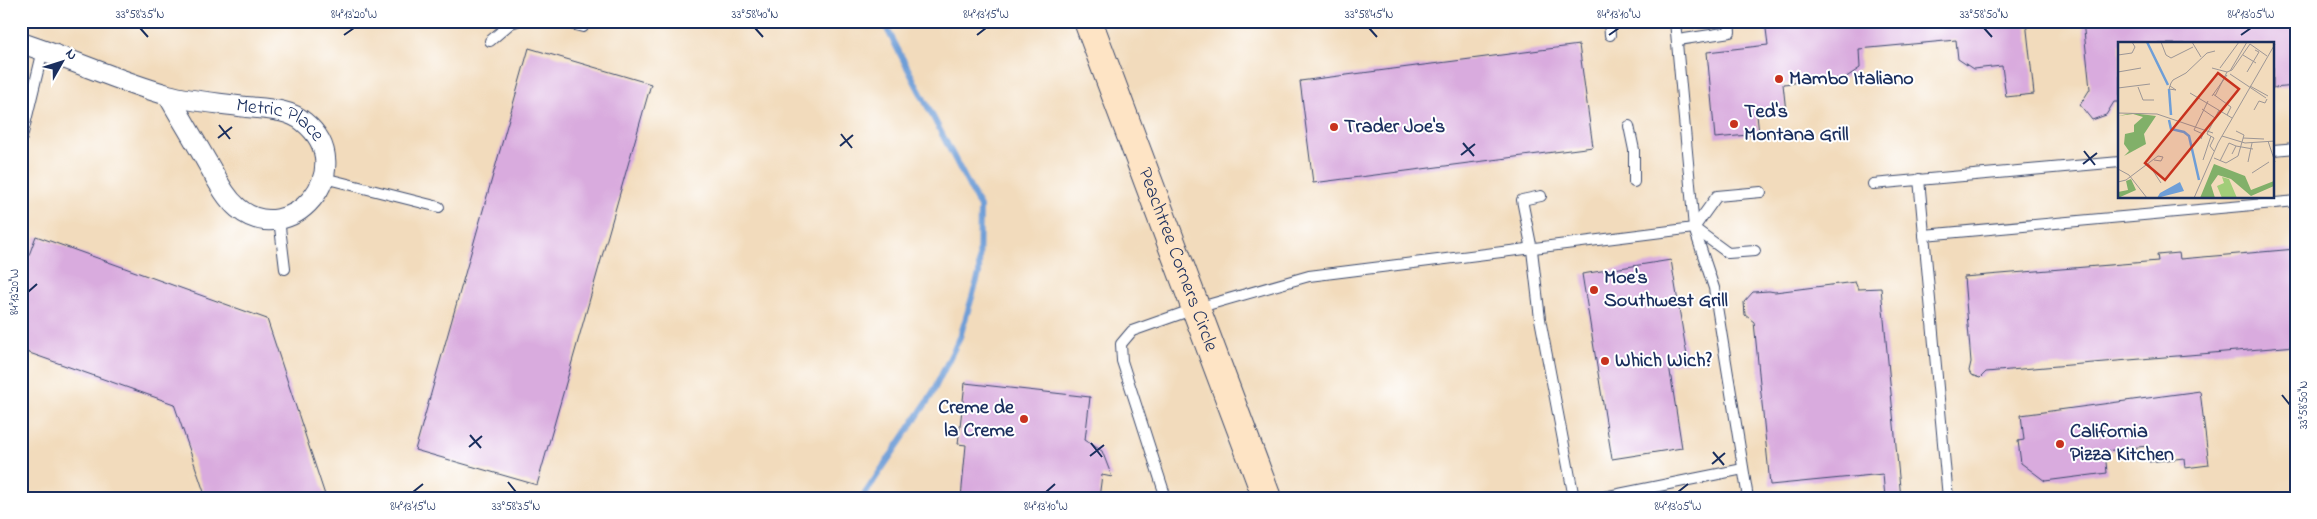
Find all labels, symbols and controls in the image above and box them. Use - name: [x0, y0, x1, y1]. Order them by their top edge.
- text: 33°58'35"N: [116, 6, 164, 24]
- text: 84°13'20"W: [331, 6, 377, 24]
- text: 33°58'40"N: [732, 6, 778, 24]
- text: 84°13'15"W: [963, 6, 1009, 24]
- text: 33°58'45"N: [1345, 6, 1393, 24]
- text: 84°13'10"W: [1597, 6, 1641, 24]
- text: 33°58'50"N: [1960, 6, 2008, 24]
- text: 84°13'05"W: [2228, 6, 2274, 24]
- north arrow: [38, 38, 88, 88]
- inset map: [2118, 42, 2274, 199]
- text: N: [60, 44, 82, 65]
- place label: Mambo Italiano: [1789, 65, 1914, 94]
- marker: Mambo Italiano: [1773, 73, 1785, 85]
- street label: Metric Place: [234, 91, 331, 148]
- place label: Ted's Montana Grill: [1744, 98, 1849, 150]
- place label: Trader Joe's: [1344, 113, 1445, 142]
- marker: Ted's Montana Grill: [1728, 118, 1740, 130]
- marker: Trader Joe's: [1328, 121, 1340, 133]
- street label: Peachtree Corners Circle: [1130, 164, 1225, 356]
- place label: Moe's Southwest Grill: [1604, 264, 1728, 316]
- text: 84°13'20"W: [6, 269, 24, 315]
- marker: Moe's Southwest Grill: [1588, 284, 1600, 296]
- place label: Which Wich?: [1615, 347, 1712, 376]
- marker: Which Wich?: [1599, 355, 1611, 367]
- text: 33°58'50"N: [2295, 381, 2313, 429]
- place label: Creme de la Creme: [938, 394, 1015, 446]
- marker: Creme de la Creme: [1018, 413, 1030, 425]
- place label: California Pizza Kitchen: [2070, 418, 2174, 470]
- marker: California Pizza Kitchen: [2054, 438, 2066, 450]
- text: 84°13'15"W: [390, 498, 436, 516]
- text: 33°58'35"N: [492, 498, 540, 516]
- text: 84°13'10"W: [1024, 498, 1068, 516]
- text: 84°13'05"W: [1655, 498, 1701, 516]

